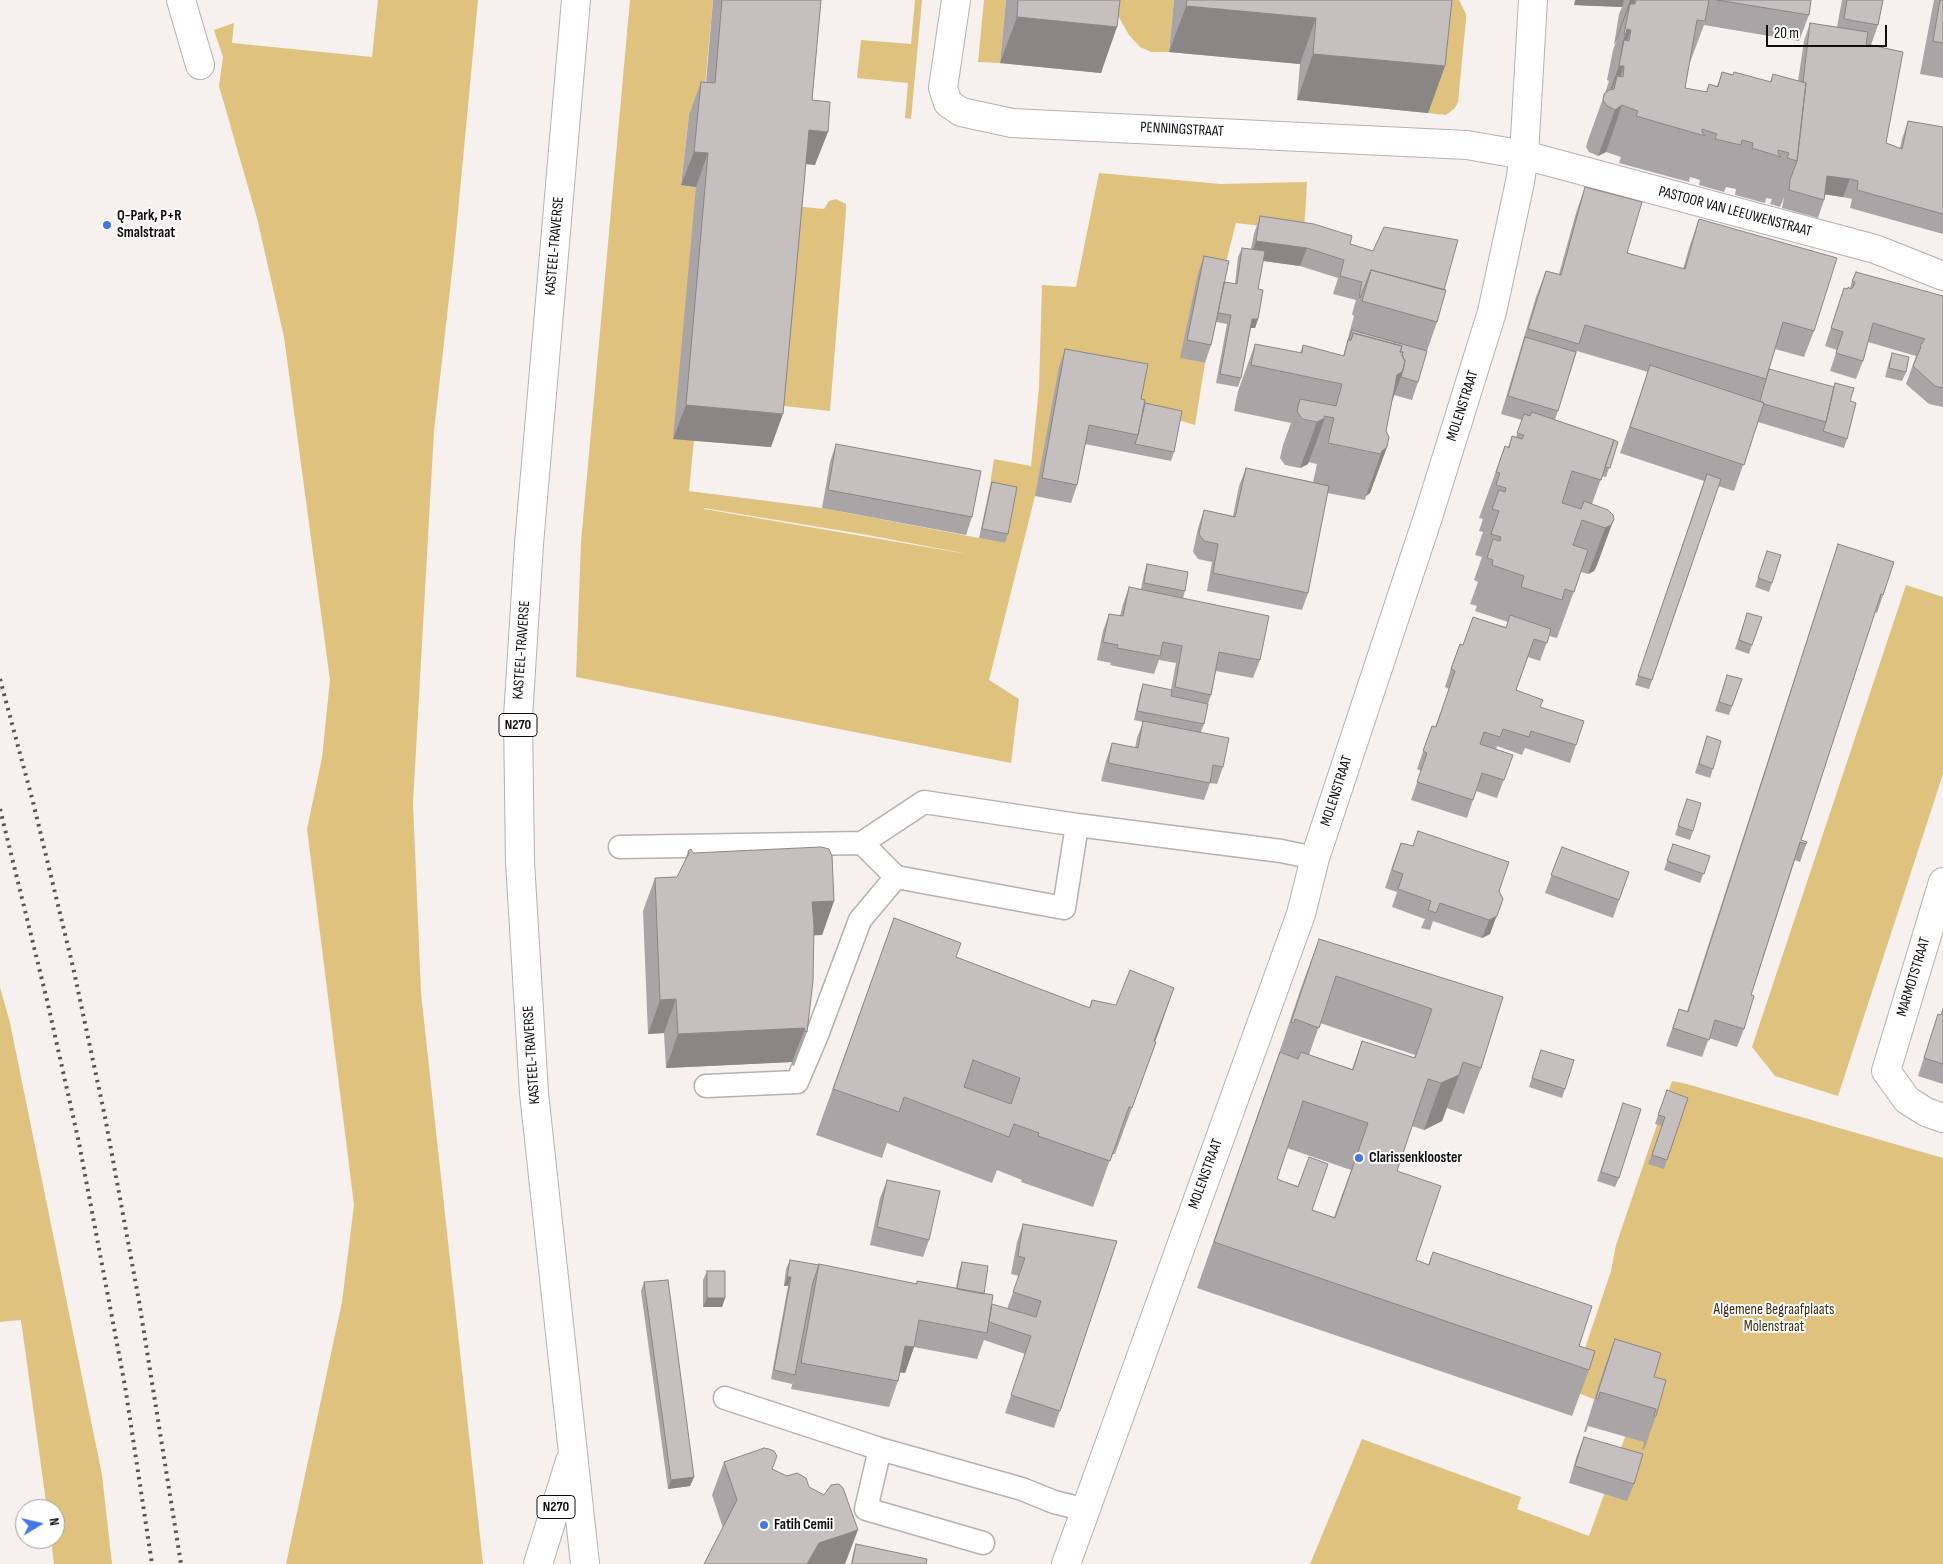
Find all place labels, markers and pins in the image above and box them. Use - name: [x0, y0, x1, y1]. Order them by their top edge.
- place label: Q-Park, P+R Smalstraat: [117, 207, 182, 242]
- marker: Q-Park, P+R Smalstraat: [101, 219, 113, 231]
- place label: Clarissenklooster: [1369, 1149, 1462, 1167]
- marker: Clarissenklooster: [1353, 1152, 1365, 1164]
- place label: Fatih Cemii: [774, 1516, 833, 1534]
- marker: Fatih Cemii: [758, 1519, 770, 1531]

